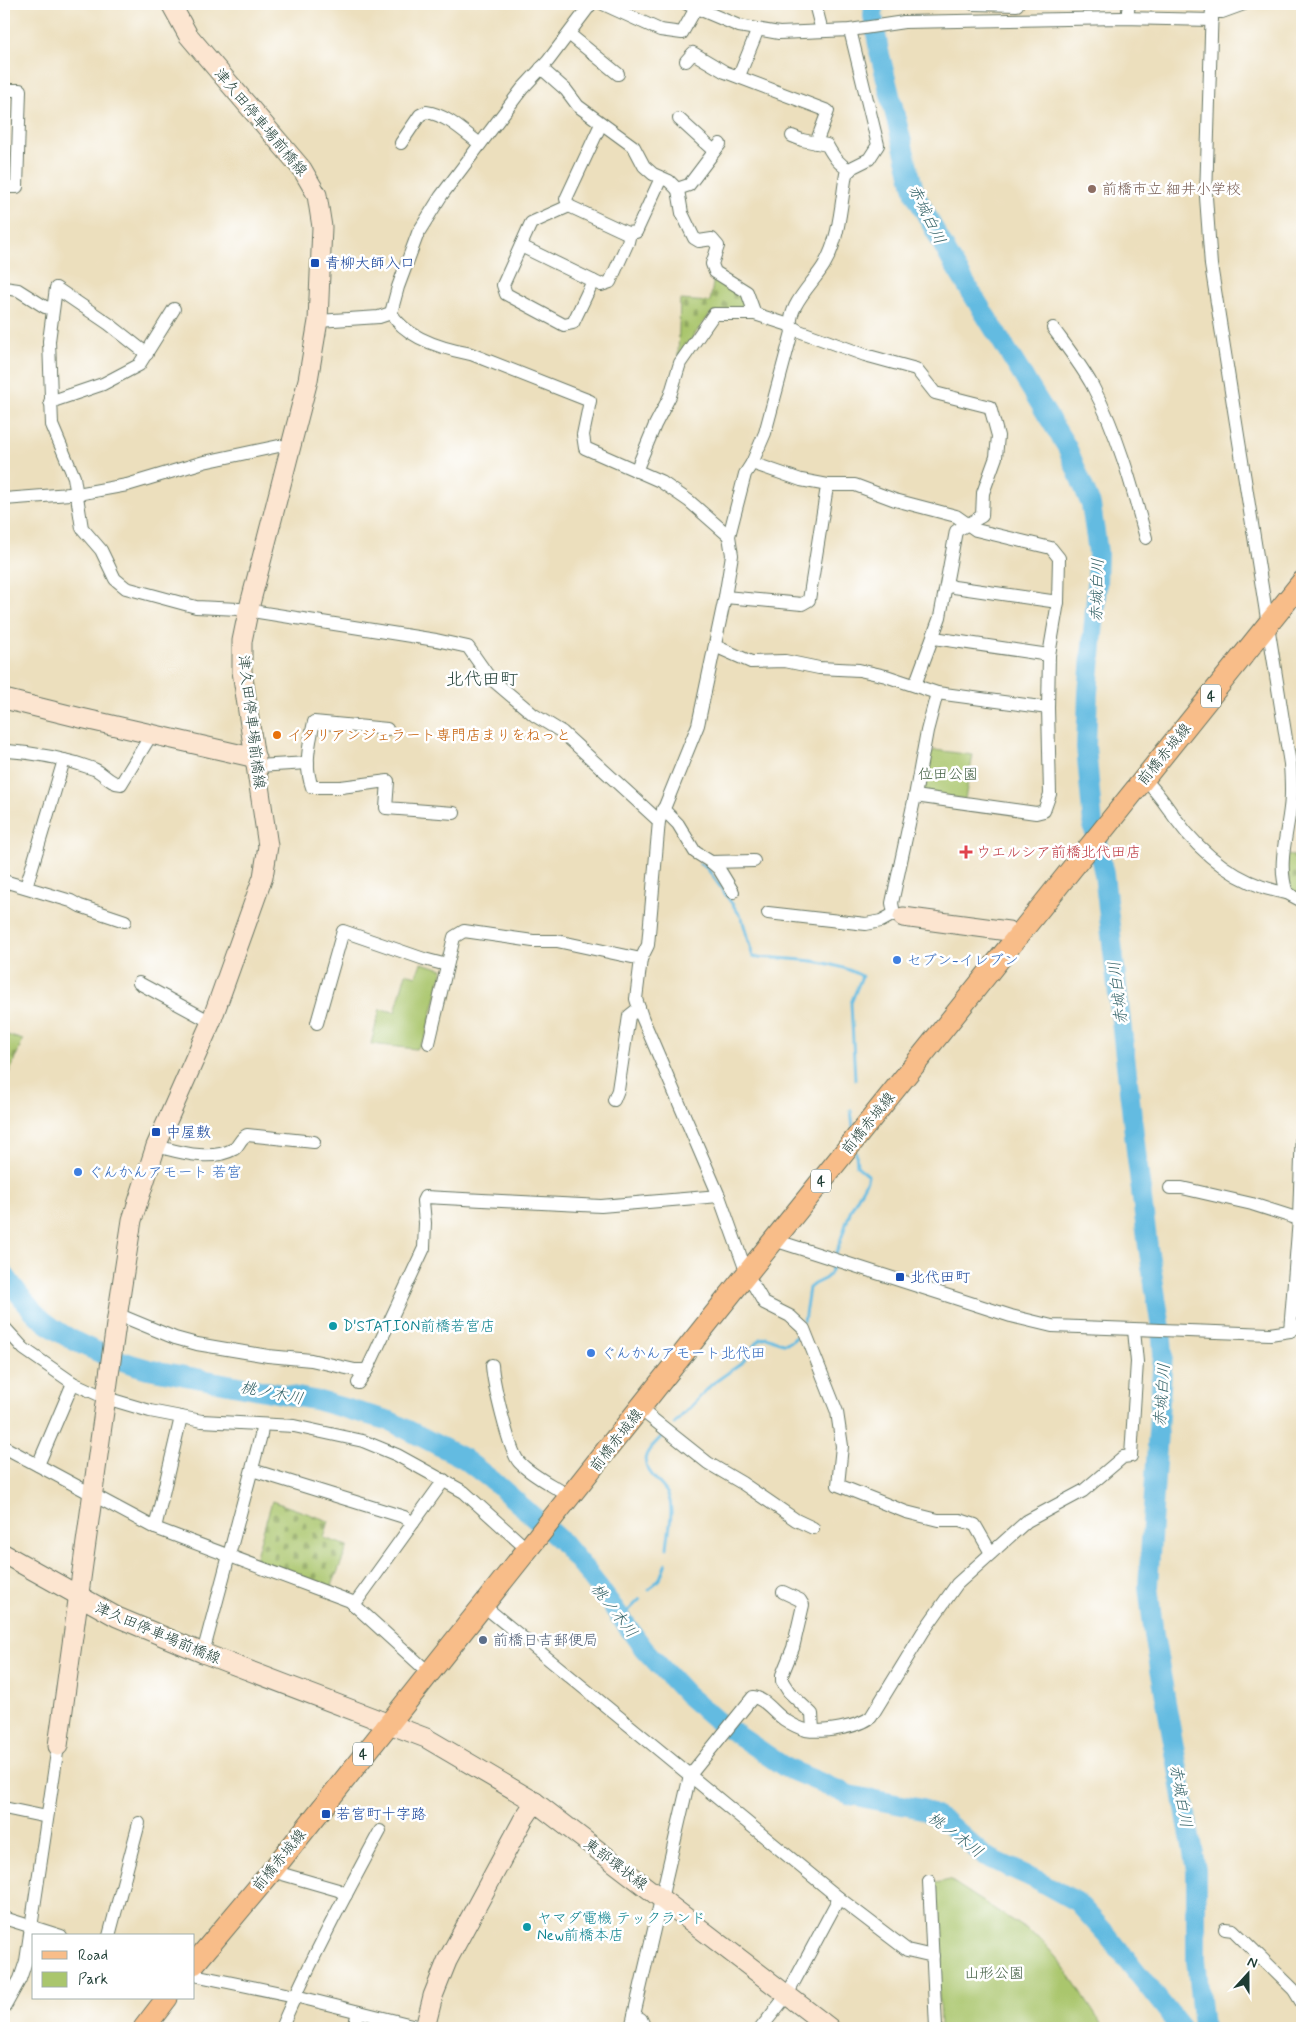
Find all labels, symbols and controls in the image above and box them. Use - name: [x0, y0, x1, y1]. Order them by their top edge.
- street label: 津久田停車場前橋線: [209, 65, 311, 181]
- place label: 前橋市立 細井小学校: [1102, 180, 1241, 200]
- water label: 赤城白川: [903, 181, 950, 248]
- marker: 前橋市立 細井小学校: [1086, 183, 1098, 195]
- place label: 青柳大師入口: [325, 254, 415, 274]
- marker: 青柳大師入口: [309, 257, 321, 269]
- water label: 赤城白川: [1086, 558, 1109, 622]
- street label: 津久田停車場前橋線: [233, 654, 269, 790]
- district label: 北代田町: [446, 668, 518, 692]
- road number: 4: [1201, 684, 1221, 708]
- street label: 前橋赤城線: [1133, 719, 1196, 790]
- place label: イタリアンジェラート専門店まりをねっと: [287, 726, 571, 746]
- marker: イタリアンジェラート専門店まりをねっと: [271, 729, 283, 741]
- park label: 位田公園: [918, 765, 978, 785]
- place label: ウエルシア前橋北代田店: [976, 843, 1141, 863]
- marker: ウエルシア前橋北代田店: [960, 846, 972, 858]
- place label: セブン-イレブン: [907, 951, 1019, 971]
- marker: セブン-イレブン: [891, 954, 903, 966]
- water label: 赤城白川: [1104, 960, 1133, 1026]
- street label: 前橋赤城線: [837, 1088, 900, 1159]
- place label: 中屋敷: [166, 1123, 211, 1143]
- marker: 中屋敷: [150, 1126, 162, 1138]
- place label: ぐんかんアモート 若宮: [88, 1163, 242, 1183]
- marker: ぐんかんアモート 若宮: [72, 1166, 84, 1178]
- road number: 4: [811, 1170, 831, 1192]
- place label: 北代田町: [910, 1268, 971, 1288]
- marker: 北代田町: [894, 1271, 906, 1283]
- place label: D'STATION前橋若宮店: [343, 1317, 495, 1337]
- marker: D'STATION前橋若宮店: [327, 1320, 339, 1332]
- place label: ぐんかんアモート北代田: [601, 1344, 766, 1364]
- marker: ぐんかんアモート北代田: [585, 1347, 597, 1359]
- water label: 赤城白川: [1150, 1362, 1175, 1428]
- water label: 桃ノ木川: [238, 1377, 305, 1410]
- street label: 前橋赤城線: [586, 1405, 648, 1476]
- water label: 桃ノ木川: [586, 1579, 642, 1643]
- street label: 津久田停車場前橋線: [92, 1598, 224, 1670]
- place label: 前橋日吉郵便局: [493, 1631, 598, 1651]
- marker: 前橋日吉郵便局: [477, 1634, 489, 1646]
- road number: 4: [353, 1742, 373, 1766]
- water label: 赤城白川: [1165, 1763, 1196, 1830]
- place label: 若宮町十字路: [336, 1805, 426, 1825]
- marker: 若宮町十字路: [320, 1808, 332, 1820]
- water label: 桃ノ木川: [923, 1808, 987, 1863]
- street label: 前橋赤城線: [248, 1825, 311, 1896]
- street label: 東部環状線: [579, 1834, 651, 1895]
- place label: ヤマダ電機 テックランド New前橋本店: [537, 1909, 706, 1946]
- marker: ヤマダ電機 テックランド New前橋本店: [521, 1921, 533, 1933]
- legend: [32, 1934, 195, 2000]
- text: Road: [78, 1946, 108, 1966]
- north arrow: [1224, 1950, 1274, 2000]
- text: N: [1245, 1953, 1260, 1973]
- park label: 山形公園: [964, 1964, 1024, 1984]
- text: Park: [78, 1970, 108, 1990]

